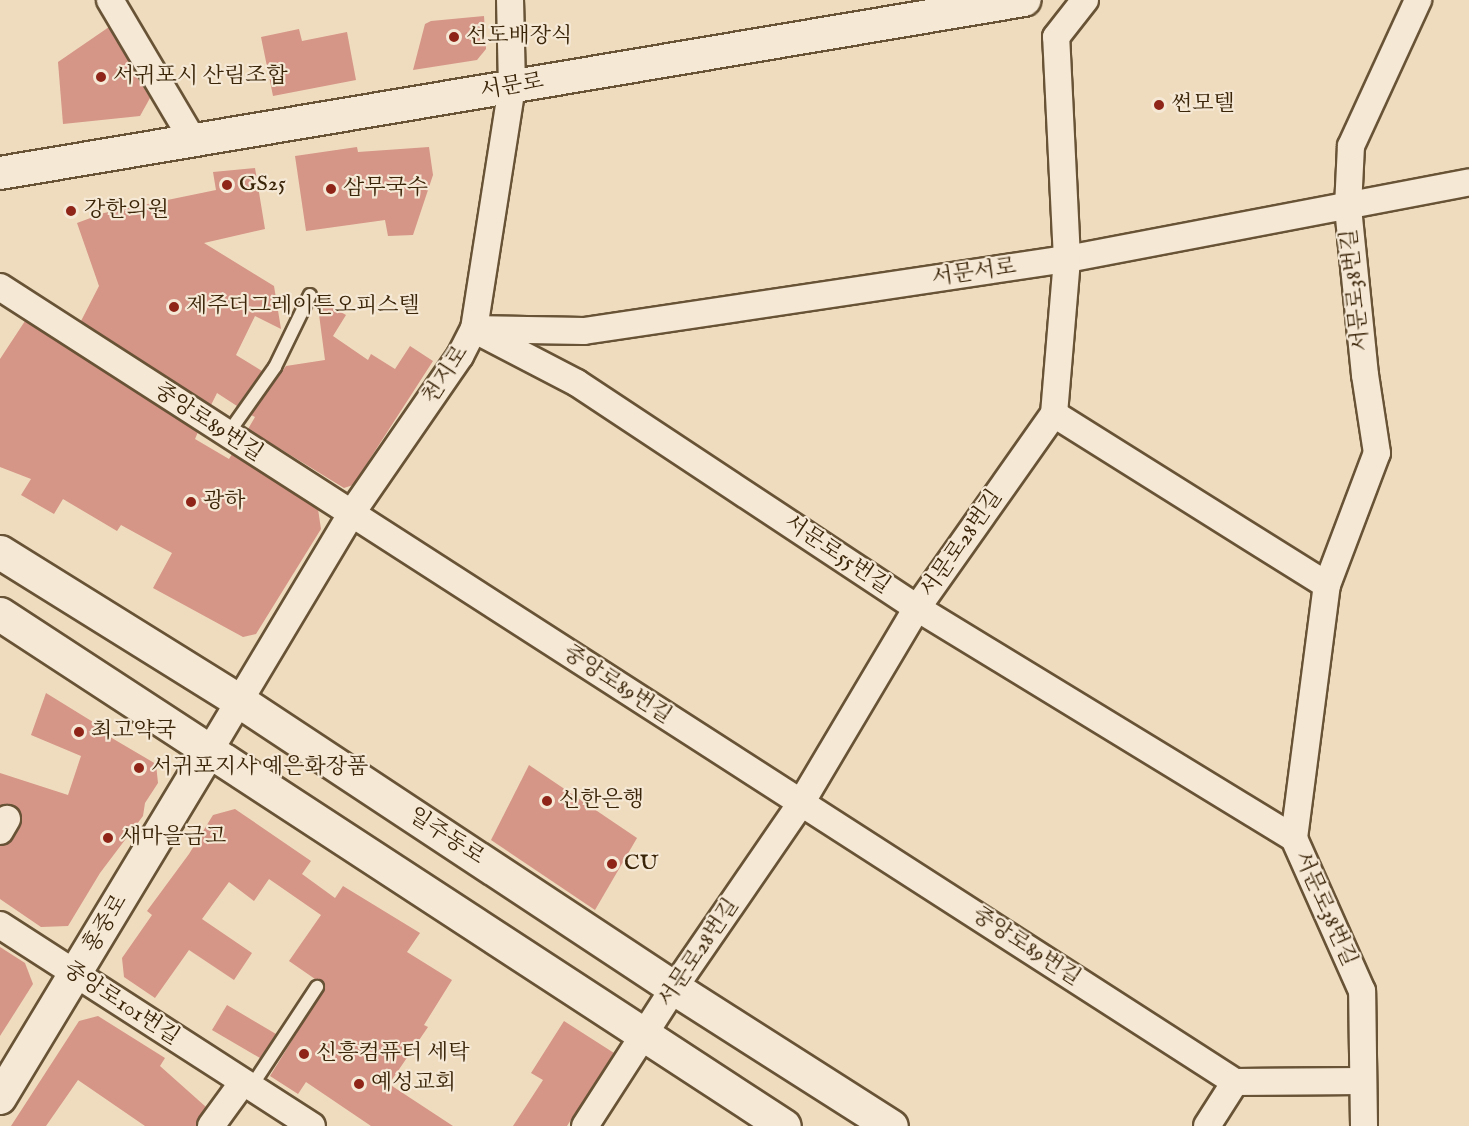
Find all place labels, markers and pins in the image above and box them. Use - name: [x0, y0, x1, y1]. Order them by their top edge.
- place label: 선도배장식: [466, 24, 572, 50]
- marker: 선도배장식: [447, 30, 461, 44]
- place label: 서귀포시 산림조합: [113, 64, 288, 90]
- marker: 서귀포시 산림조합: [94, 70, 108, 84]
- place label: 썬모텔: [1171, 92, 1235, 118]
- marker: 썬모텔: [1152, 98, 1166, 112]
- place label: GS25: [239, 172, 286, 198]
- place label: 삼무국수: [343, 176, 428, 202]
- marker: GS25: [220, 178, 234, 192]
- marker: 삼무국수: [324, 182, 338, 196]
- place label: 강한의원: [84, 198, 169, 224]
- marker: 강한의원: [62, 202, 80, 220]
- place label: 제주더그레이튼오피스텔: [186, 294, 420, 320]
- marker: 제주더그레이튼오피스텔: [167, 300, 181, 314]
- place label: 광하: [203, 489, 246, 515]
- marker: 광하: [184, 495, 198, 509]
- place label: 최고약국: [91, 719, 176, 745]
- marker: 최고약국: [72, 725, 86, 739]
- place label: 서귀포지사 예은화장품: [151, 755, 368, 781]
- marker: 서귀포지사 예은화장품: [132, 761, 146, 775]
- place label: 신한은행: [559, 788, 644, 814]
- marker: 신한은행: [540, 794, 554, 808]
- place label: 새마을금고: [120, 825, 226, 851]
- marker: 새마을금고: [101, 831, 115, 845]
- place label: CU: [624, 851, 658, 877]
- marker: CU: [605, 857, 619, 871]
- place label: 신흥컴퓨터 세탁: [316, 1041, 470, 1067]
- marker: 신흥컴퓨터 세탁: [297, 1047, 311, 1061]
- place label: 예성교회: [371, 1071, 456, 1097]
- marker: 예성교회: [352, 1077, 366, 1091]

